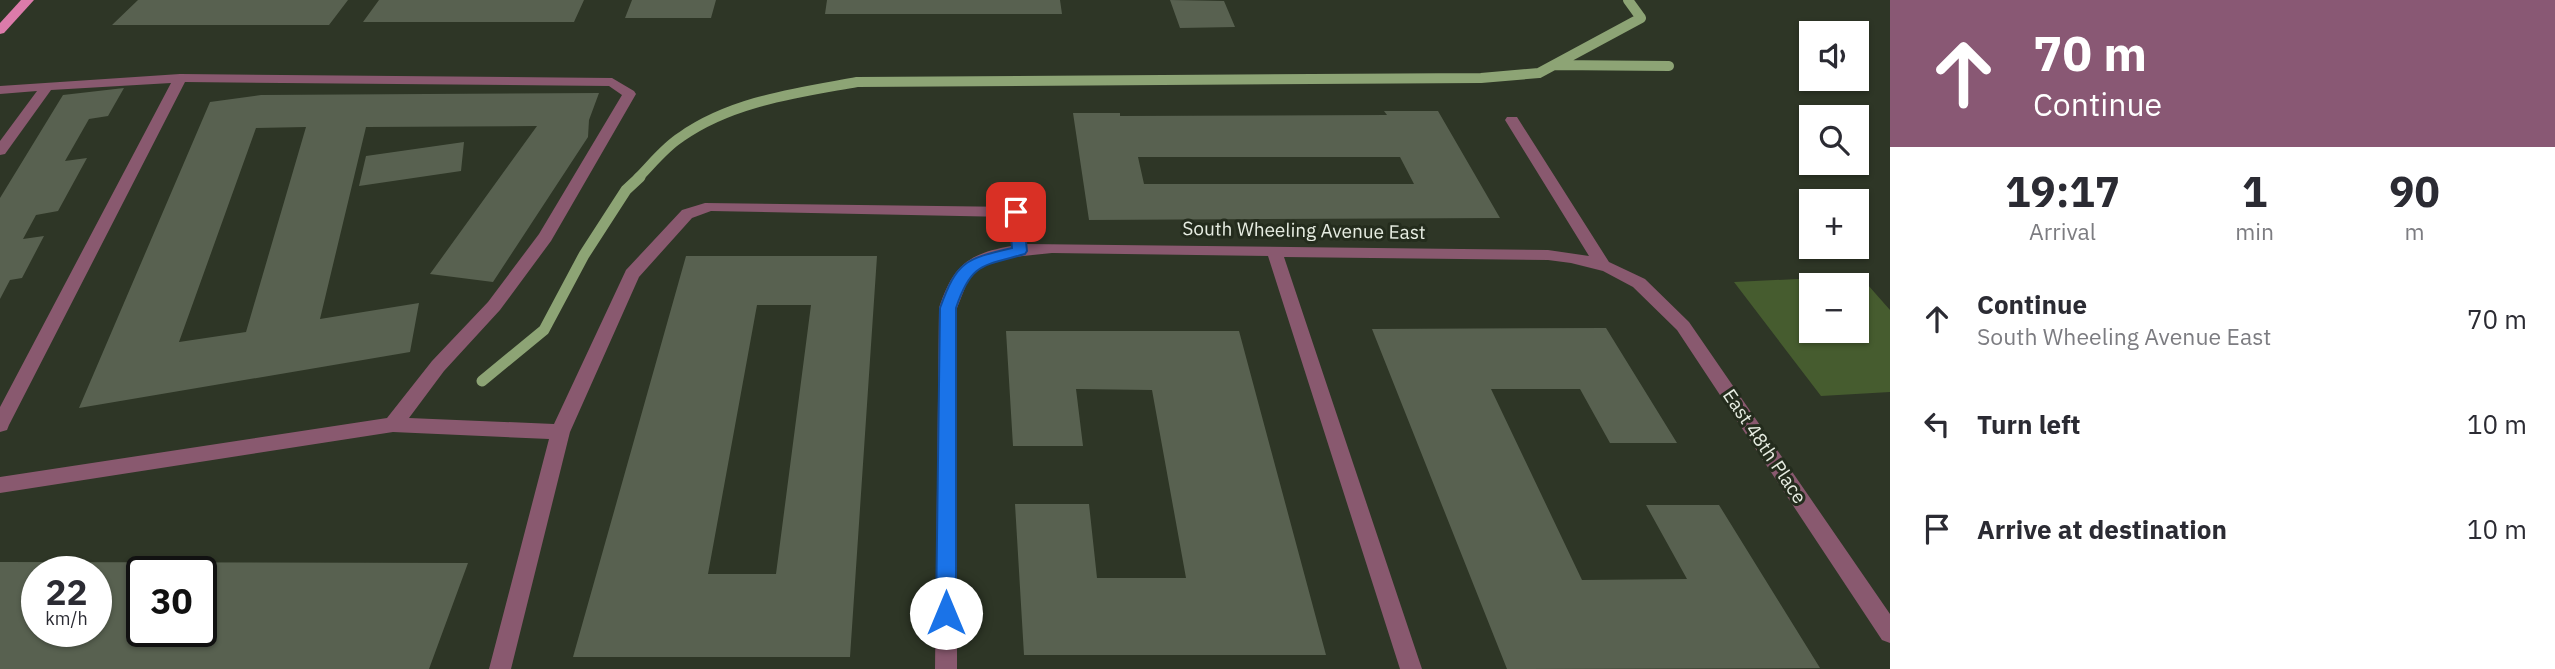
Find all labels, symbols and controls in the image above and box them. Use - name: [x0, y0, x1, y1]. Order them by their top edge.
- map controls: [1799, 21, 1869, 343]
- button: sound: [1799, 21, 1869, 91]
- text: 70 m: [2033, 21, 2147, 84]
- icon: ahead: [1918, 28, 2009, 119]
- text: Continue: [2033, 83, 2162, 125]
- button: search: [1799, 105, 1869, 175]
- text: 19:17: [2005, 164, 2120, 219]
- text: 1: [2242, 164, 2267, 219]
- text: 90: [2389, 164, 2440, 219]
- pin: [986, 182, 1046, 242]
- button: +: [1799, 189, 1869, 259]
- icon: arrive: [997, 193, 1035, 231]
- street label: South Wheeling Avenue East: [1182, 216, 1426, 244]
- text: Arrival: [2029, 216, 2096, 246]
- text: min: [2235, 216, 2274, 246]
- text: m: [2404, 216, 2425, 246]
- button: −: [1799, 273, 1869, 343]
- text: Continue: [1977, 287, 2087, 321]
- icon: ahead: [1918, 300, 1956, 338]
- text: 70 m: [2467, 302, 2527, 336]
- text: South Wheeling Avenue East: [1977, 321, 2271, 351]
- street label: East 48th Place: [1718, 384, 1812, 508]
- icon: left: [1918, 405, 1956, 443]
- text: Turn left: [1977, 407, 2080, 441]
- text: 10 m: [2467, 407, 2527, 441]
- icon: arrive: [1918, 510, 1956, 548]
- text: Arrive at destination: [1977, 512, 2227, 546]
- text: 10 m: [2467, 512, 2527, 546]
- speed limit sign: 30: [126, 556, 217, 647]
- text: 22: [45, 569, 88, 615]
- position arrow: [909, 576, 983, 650]
- text: km/h: [45, 607, 88, 630]

